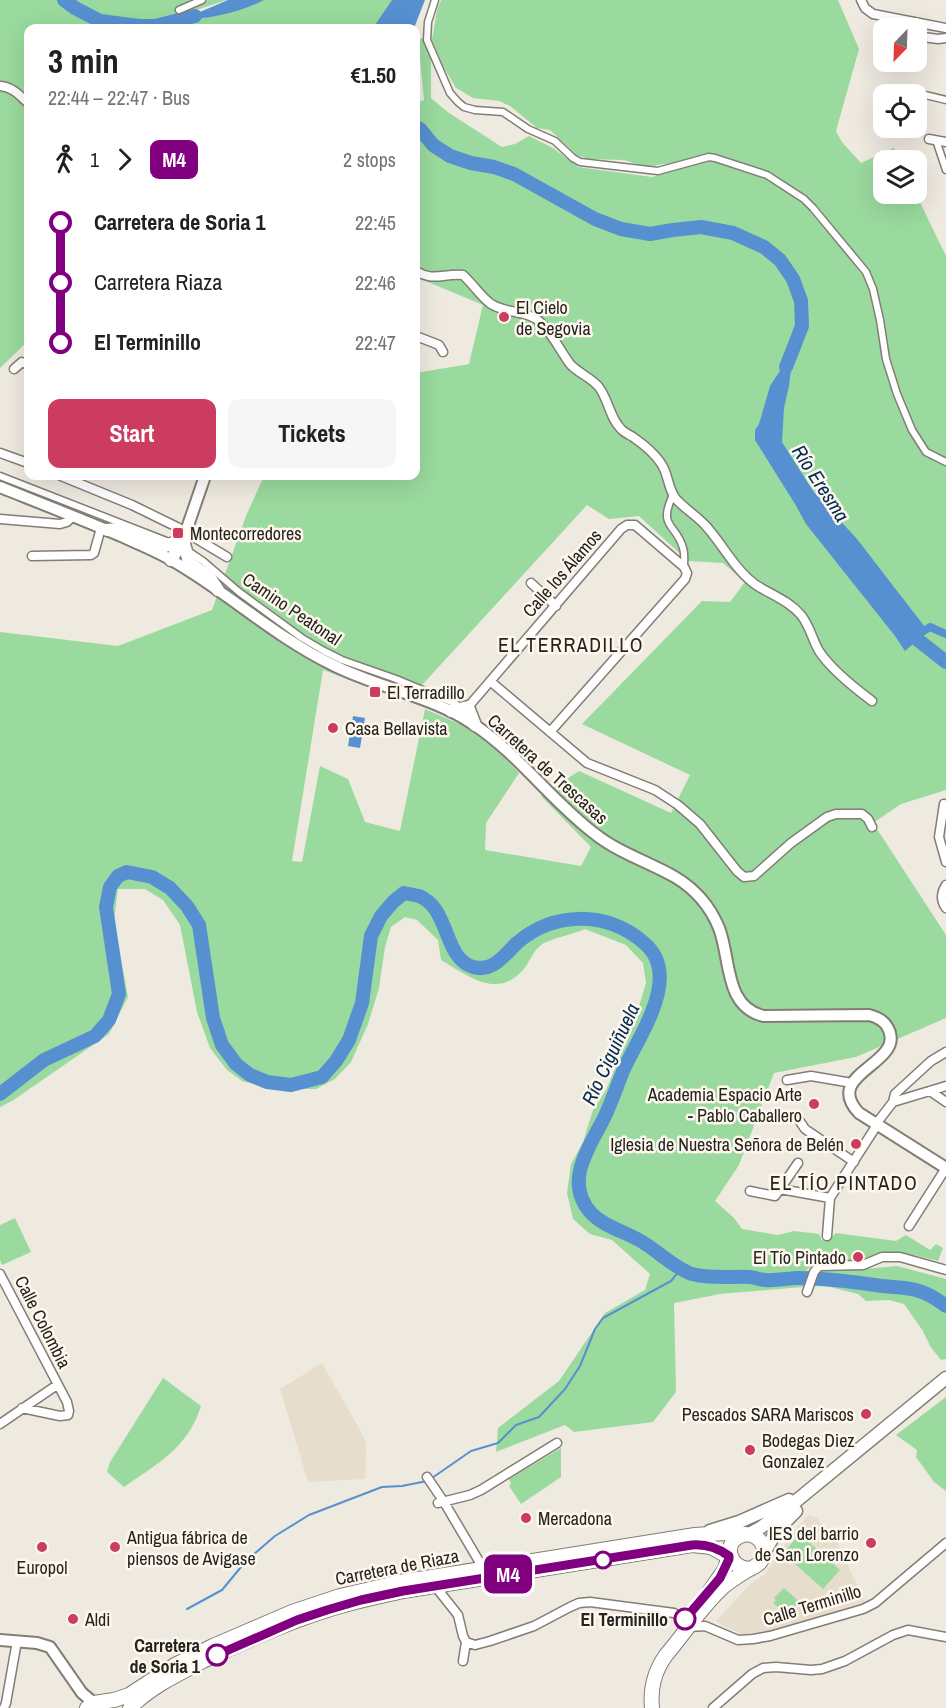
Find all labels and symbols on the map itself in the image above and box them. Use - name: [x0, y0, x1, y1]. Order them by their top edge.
- north arrow: [873, 18, 927, 72]
- place label: El Cielo de Segovia: [516, 295, 591, 341]
- marker: El Cielo de Segovia: [497, 310, 511, 324]
- water label: Río Eresma: [786, 439, 856, 527]
- place label: Montecorredores: [190, 521, 302, 546]
- street label: Calle los Álamos: [517, 524, 607, 622]
- marker: Montecorredores: [171, 526, 185, 540]
- street label: Camino Peatonal: [238, 567, 346, 651]
- district label: EL TERRADILLO: [498, 631, 644, 658]
- place label: El Terradillo: [387, 680, 465, 705]
- marker: El Terradillo: [368, 685, 382, 699]
- street label: Carretera de Trescasas: [482, 708, 614, 830]
- place label: Casa Bellavista: [345, 716, 448, 741]
- marker: Casa Bellavista: [326, 721, 340, 735]
- water label: Río Ciguiñuela: [575, 999, 645, 1109]
- place label: Academia Espacio Arte - Pablo Caballero: [647, 1082, 802, 1128]
- marker: Academia Espacio Arte - Pablo Caballero: [807, 1097, 821, 1111]
- place label: Iglesia de Nuestra Señora de Belén: [610, 1132, 844, 1157]
- marker: Iglesia de Nuestra Señora de Belén: [849, 1137, 863, 1151]
- district label: EL TÍO PINTADO: [770, 1169, 918, 1196]
- place label: El Tío Pintado: [753, 1245, 846, 1270]
- marker: El Tío Pintado: [851, 1250, 865, 1264]
- street label: Calle Colombia: [9, 1271, 77, 1373]
- place label: Pescados SARA Mariscos: [682, 1402, 854, 1427]
- marker: Pescados SARA Mariscos: [859, 1407, 873, 1421]
- place label: Bodegas Diez Gonzalez: [762, 1428, 855, 1474]
- marker: Bodegas Diez Gonzalez: [743, 1443, 757, 1457]
- place label: Mercadona: [538, 1506, 612, 1531]
- marker: Mercadona: [519, 1511, 533, 1525]
- place label: IES del barrio de San Lorenzo: [755, 1521, 859, 1567]
- place label: Antigua fábrica de piensos de Avigase: [126, 1525, 256, 1571]
- marker: IES del barrio de San Lorenzo: [864, 1536, 878, 1550]
- marker: Europol: [35, 1540, 49, 1554]
- marker: Antigua fábrica de piensos de Avigase: [108, 1540, 122, 1554]
- street label: Carretera de Riaza: [333, 1543, 461, 1591]
- unlabelled marker: [594, 1551, 612, 1569]
- line badge: M4: [481, 1554, 535, 1594]
- place label: Europol: [17, 1555, 67, 1580]
- street label: Calle Terminillo: [760, 1578, 864, 1632]
- place label: Aldi: [84, 1607, 110, 1632]
- place label: El Terminillo: [580, 1607, 668, 1632]
- marker: El Terminillo: [674, 1608, 696, 1630]
- marker: Aldi: [66, 1612, 80, 1626]
- place label: Carretera de Soria 1: [129, 1633, 201, 1679]
- marker: Carretera de Soria 1: [206, 1644, 228, 1666]

